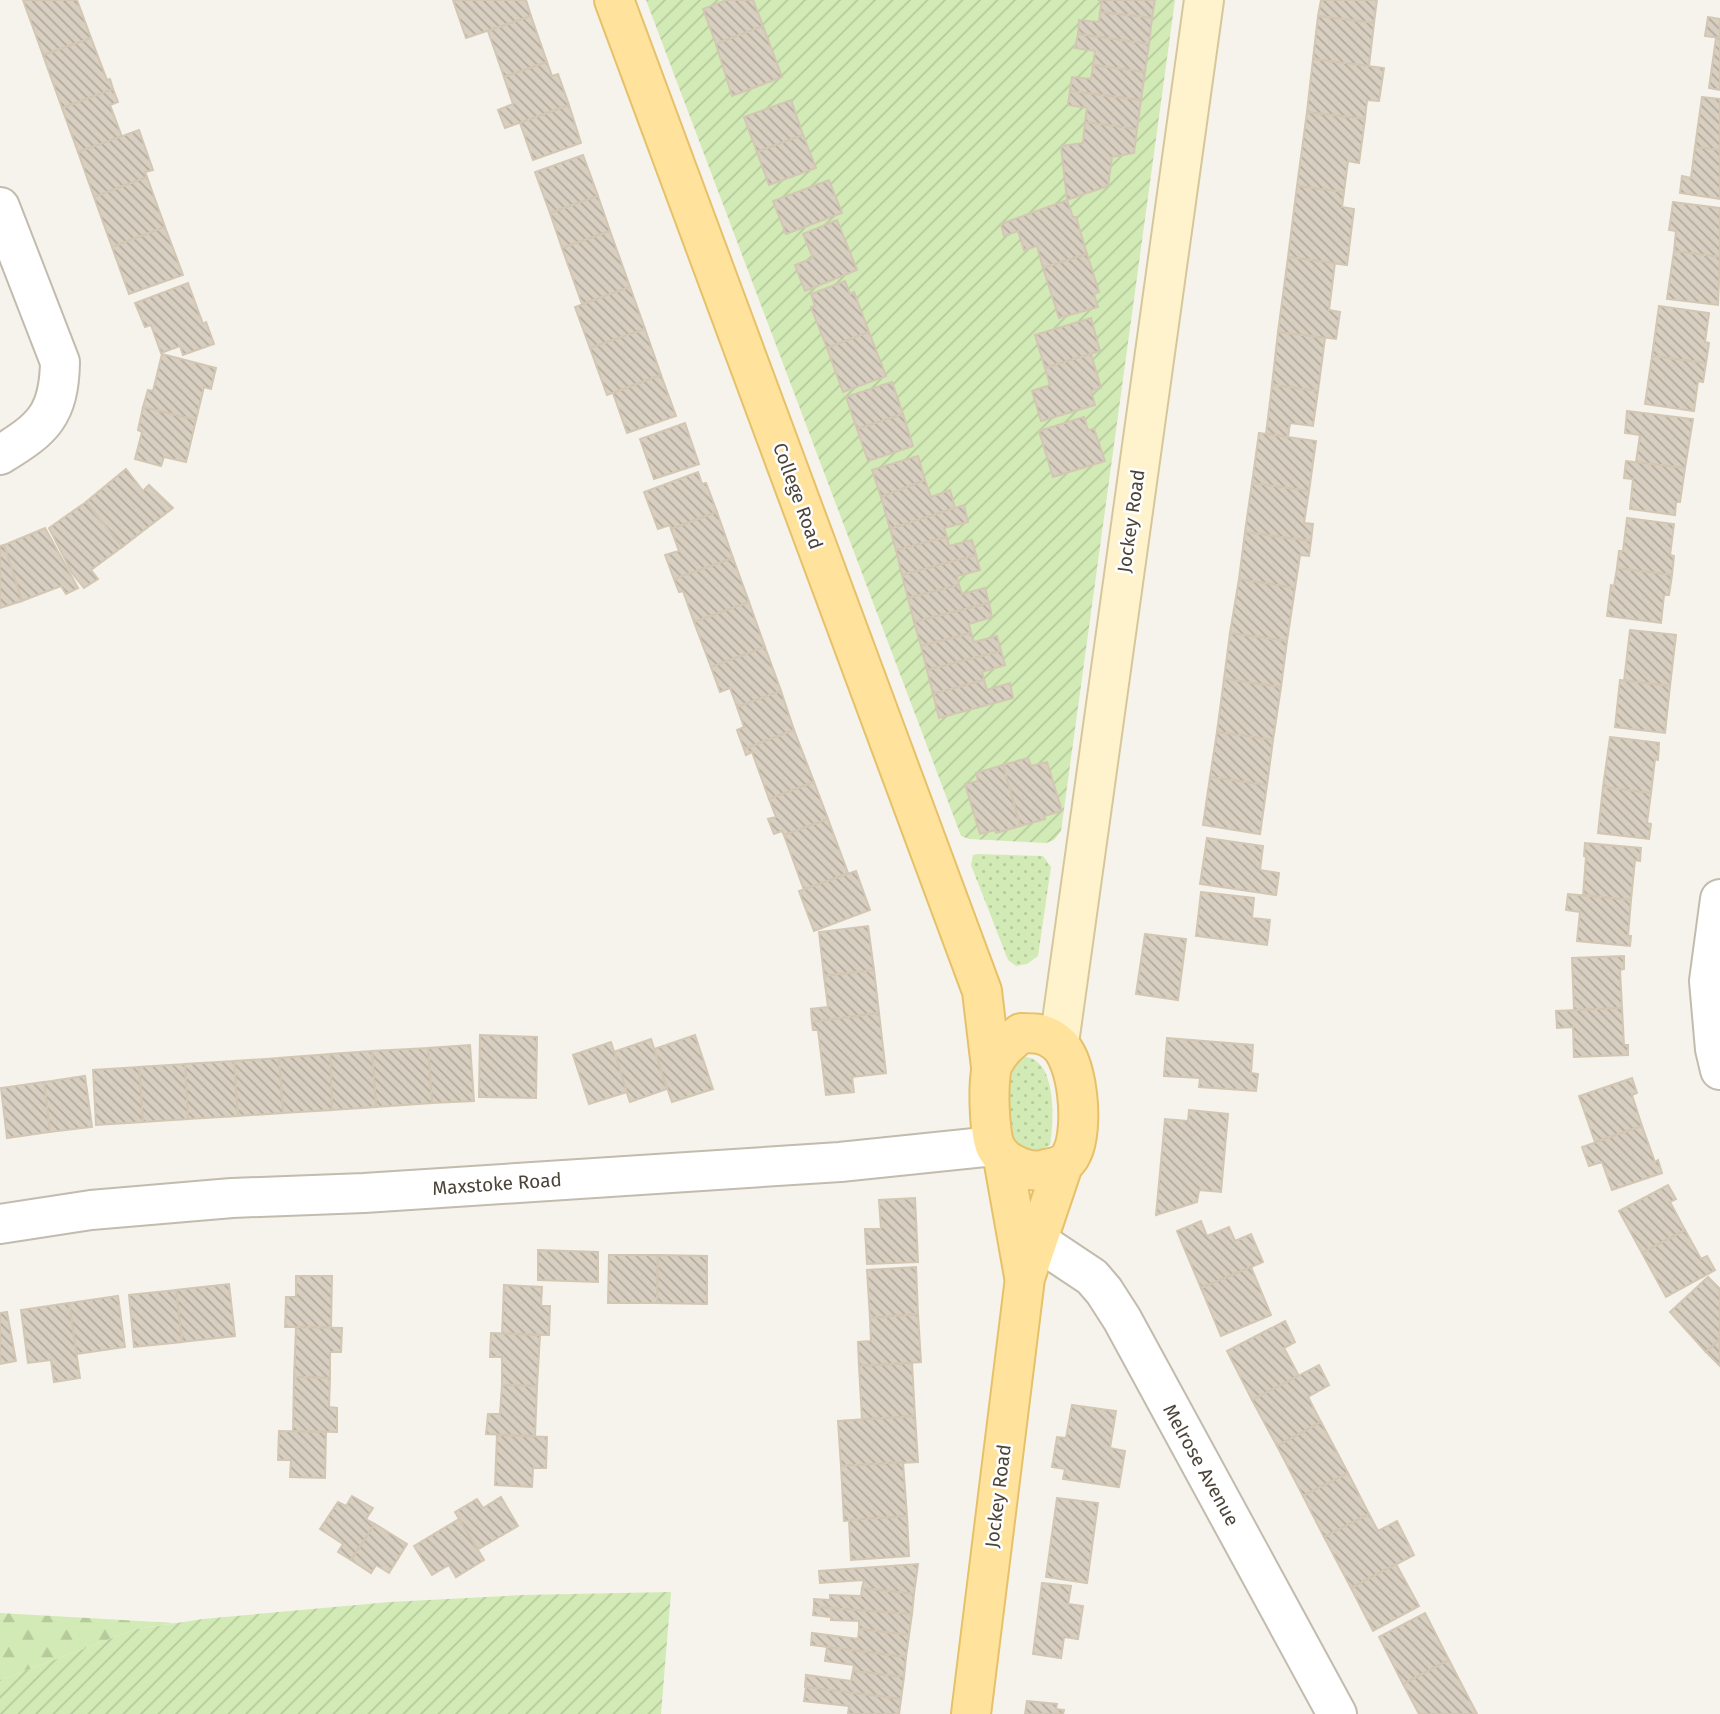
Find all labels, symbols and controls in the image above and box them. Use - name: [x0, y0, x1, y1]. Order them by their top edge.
- street label: College Road: [768, 440, 828, 552]
- street label: Jockey Road: [1112, 468, 1150, 574]
- street label: Maxstoke Road: [432, 1168, 562, 1200]
- street label: Melrose Avenue: [1158, 1400, 1244, 1530]
- street label: Jockey Road: [980, 1443, 1016, 1549]

